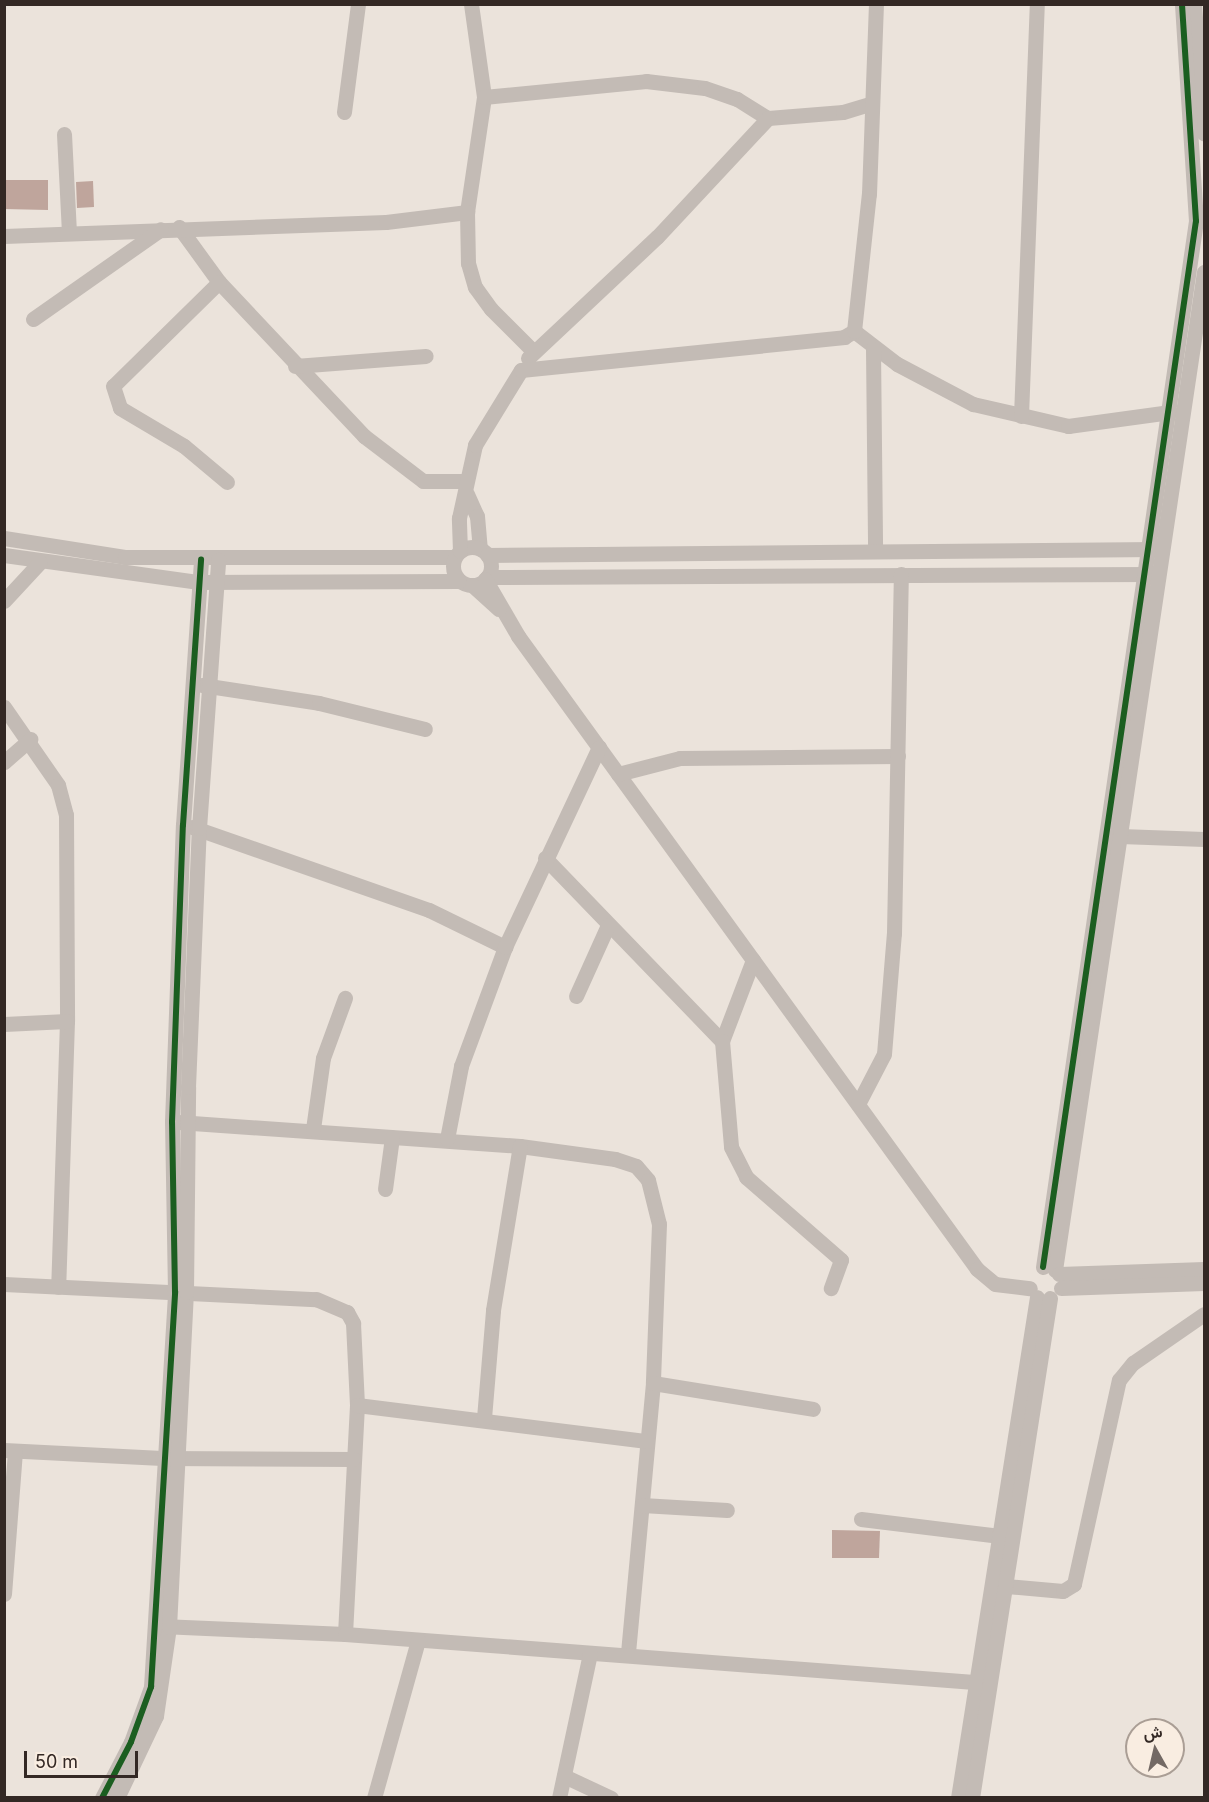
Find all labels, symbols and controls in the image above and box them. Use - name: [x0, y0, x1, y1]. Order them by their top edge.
- north arrow: [1125, 1718, 1185, 1778]
- text: ش: [1142, 1721, 1164, 1743]
- scale bar: [27, 1739, 141, 1777]
- text: 50 m: [35, 1751, 78, 1772]

